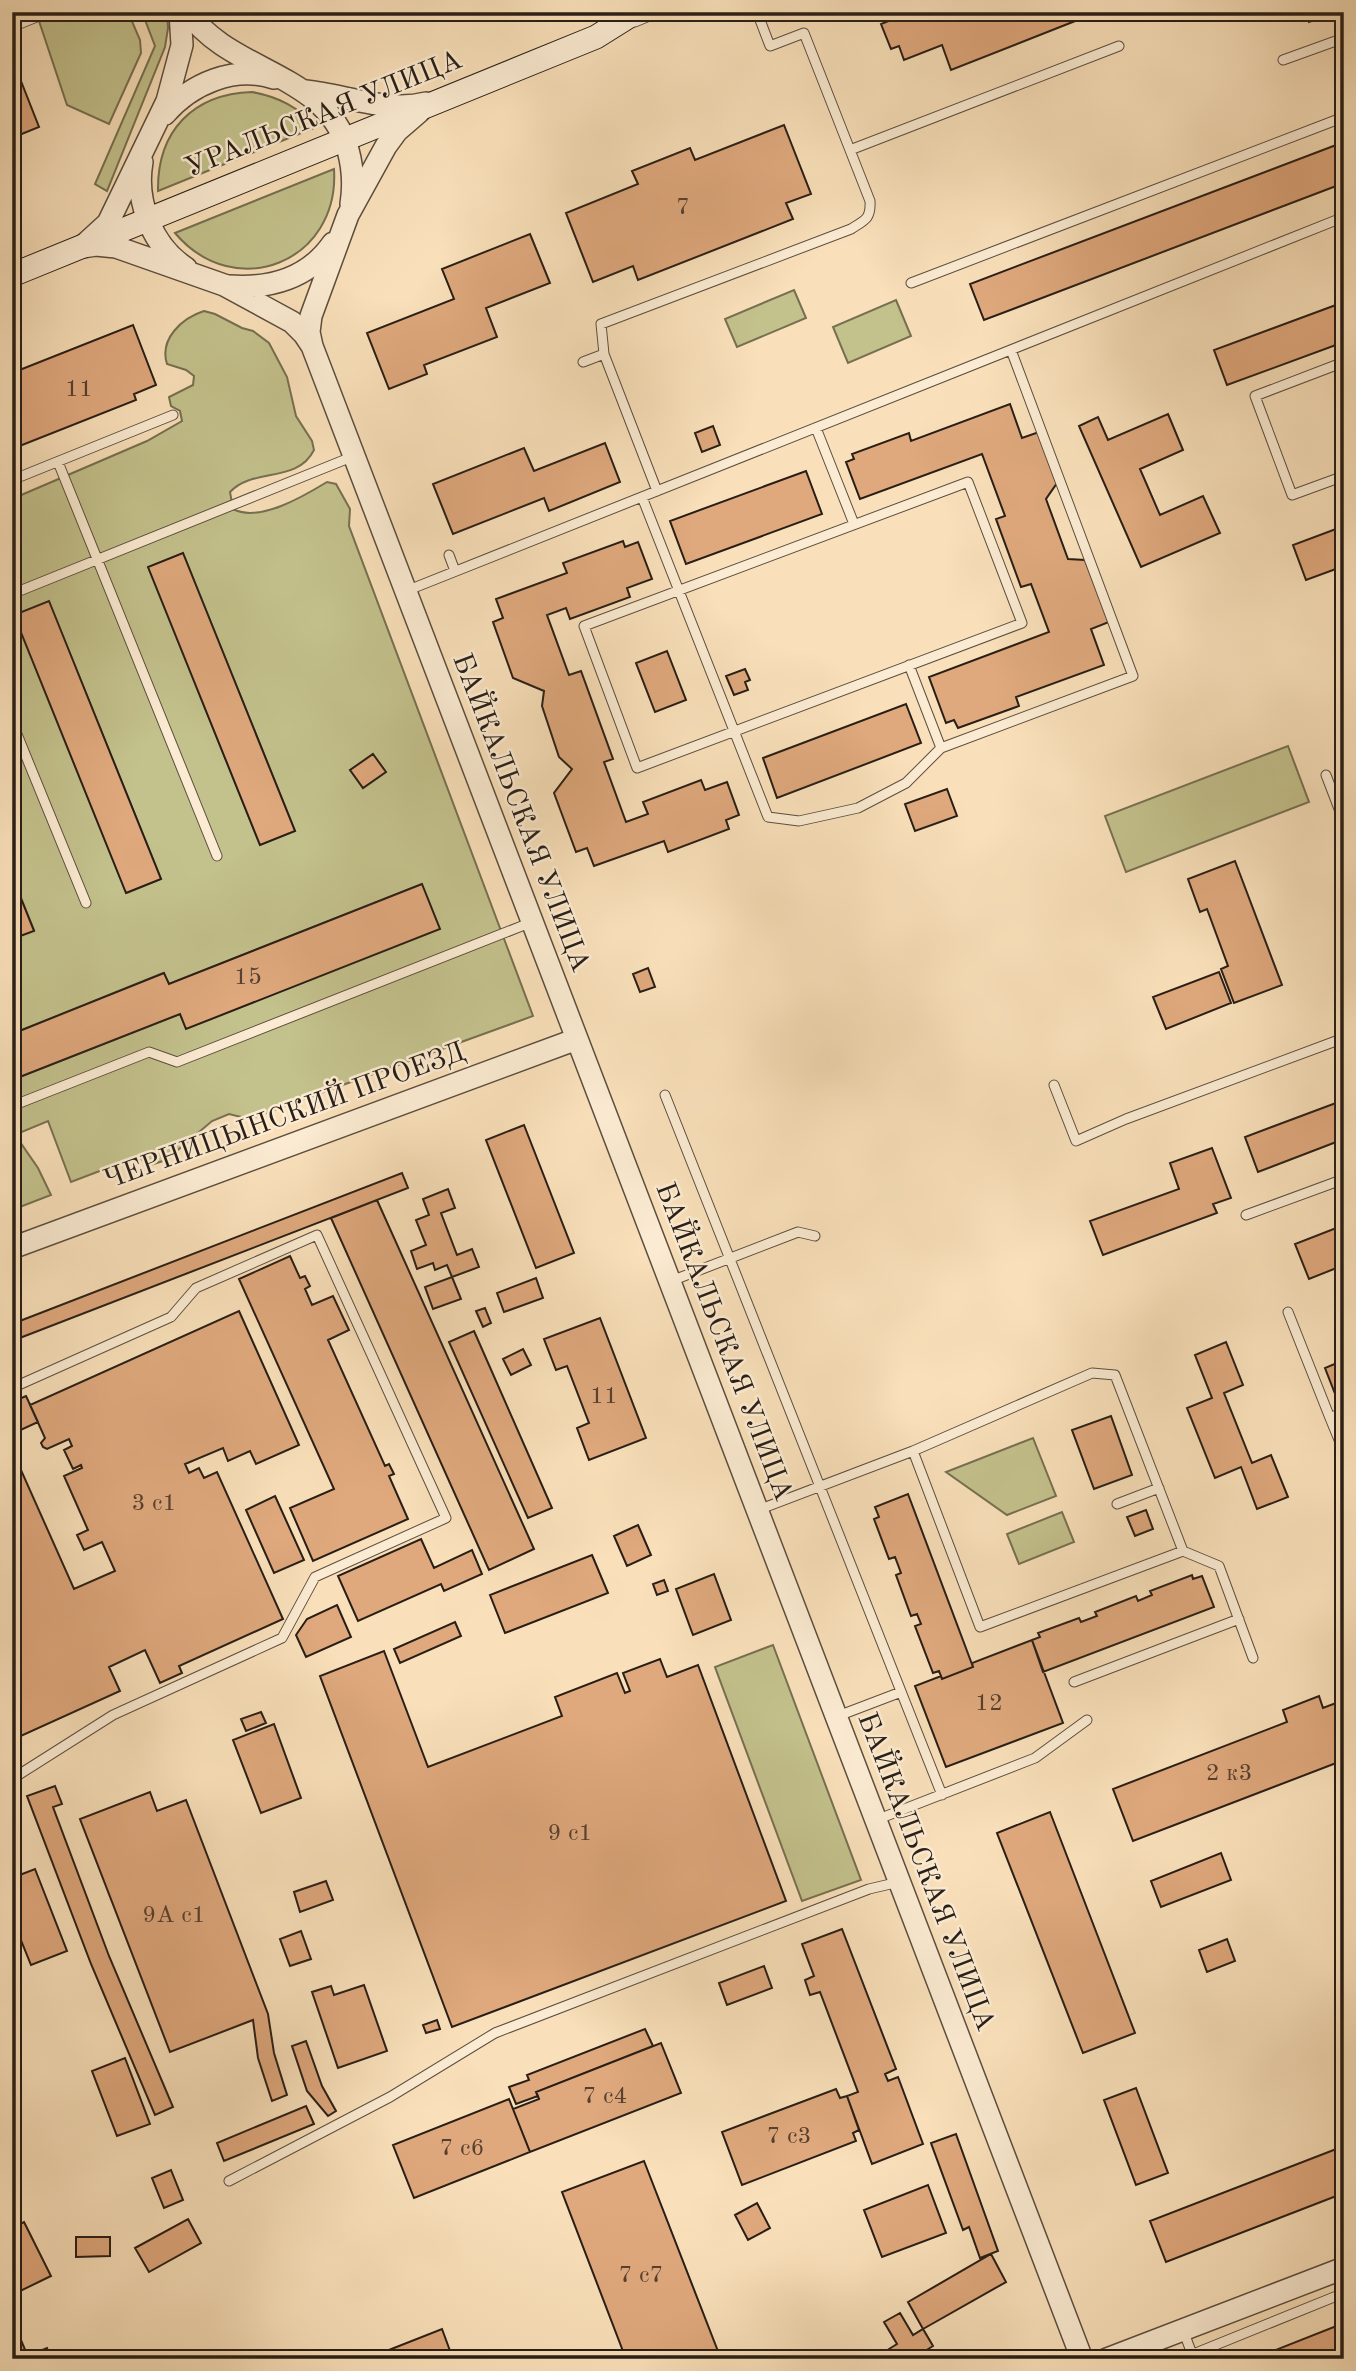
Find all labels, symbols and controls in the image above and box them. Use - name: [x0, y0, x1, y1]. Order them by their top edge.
- street label: УРАЛЬСКАЯ УЛИЦА: [182, 47, 466, 183]
- house number: 7: [676, 196, 690, 220]
- house number: 11: [65, 378, 93, 402]
- street label: БАЙКАЛЬСКАЯ УЛИЦА: [446, 648, 599, 976]
- house number: 15: [234, 966, 262, 990]
- street label: ЧЕРНИЦЫНСКИЙ ПРОЕЗД: [98, 1033, 469, 1196]
- street label: БАЙКАЛЬСКАЯ УЛИЦА: [649, 1177, 802, 1505]
- house number: 11: [590, 1385, 618, 1409]
- house number: 3 с1: [131, 1492, 177, 1516]
- house number: 12: [975, 1692, 1003, 1716]
- street label: БАЙКАЛЬСКАЯ УЛИЦА: [851, 1707, 1004, 2035]
- house number: 2 к3: [1206, 1762, 1252, 1786]
- house number: 9 с1: [547, 1822, 593, 1846]
- house number: 9А с1: [142, 1904, 206, 1928]
- house number: 7 с4: [582, 2085, 628, 2109]
- house number: 7 с3: [766, 2125, 812, 2149]
- house number: 7 с6: [439, 2137, 485, 2161]
- house number: 7 с7: [618, 2264, 664, 2288]

